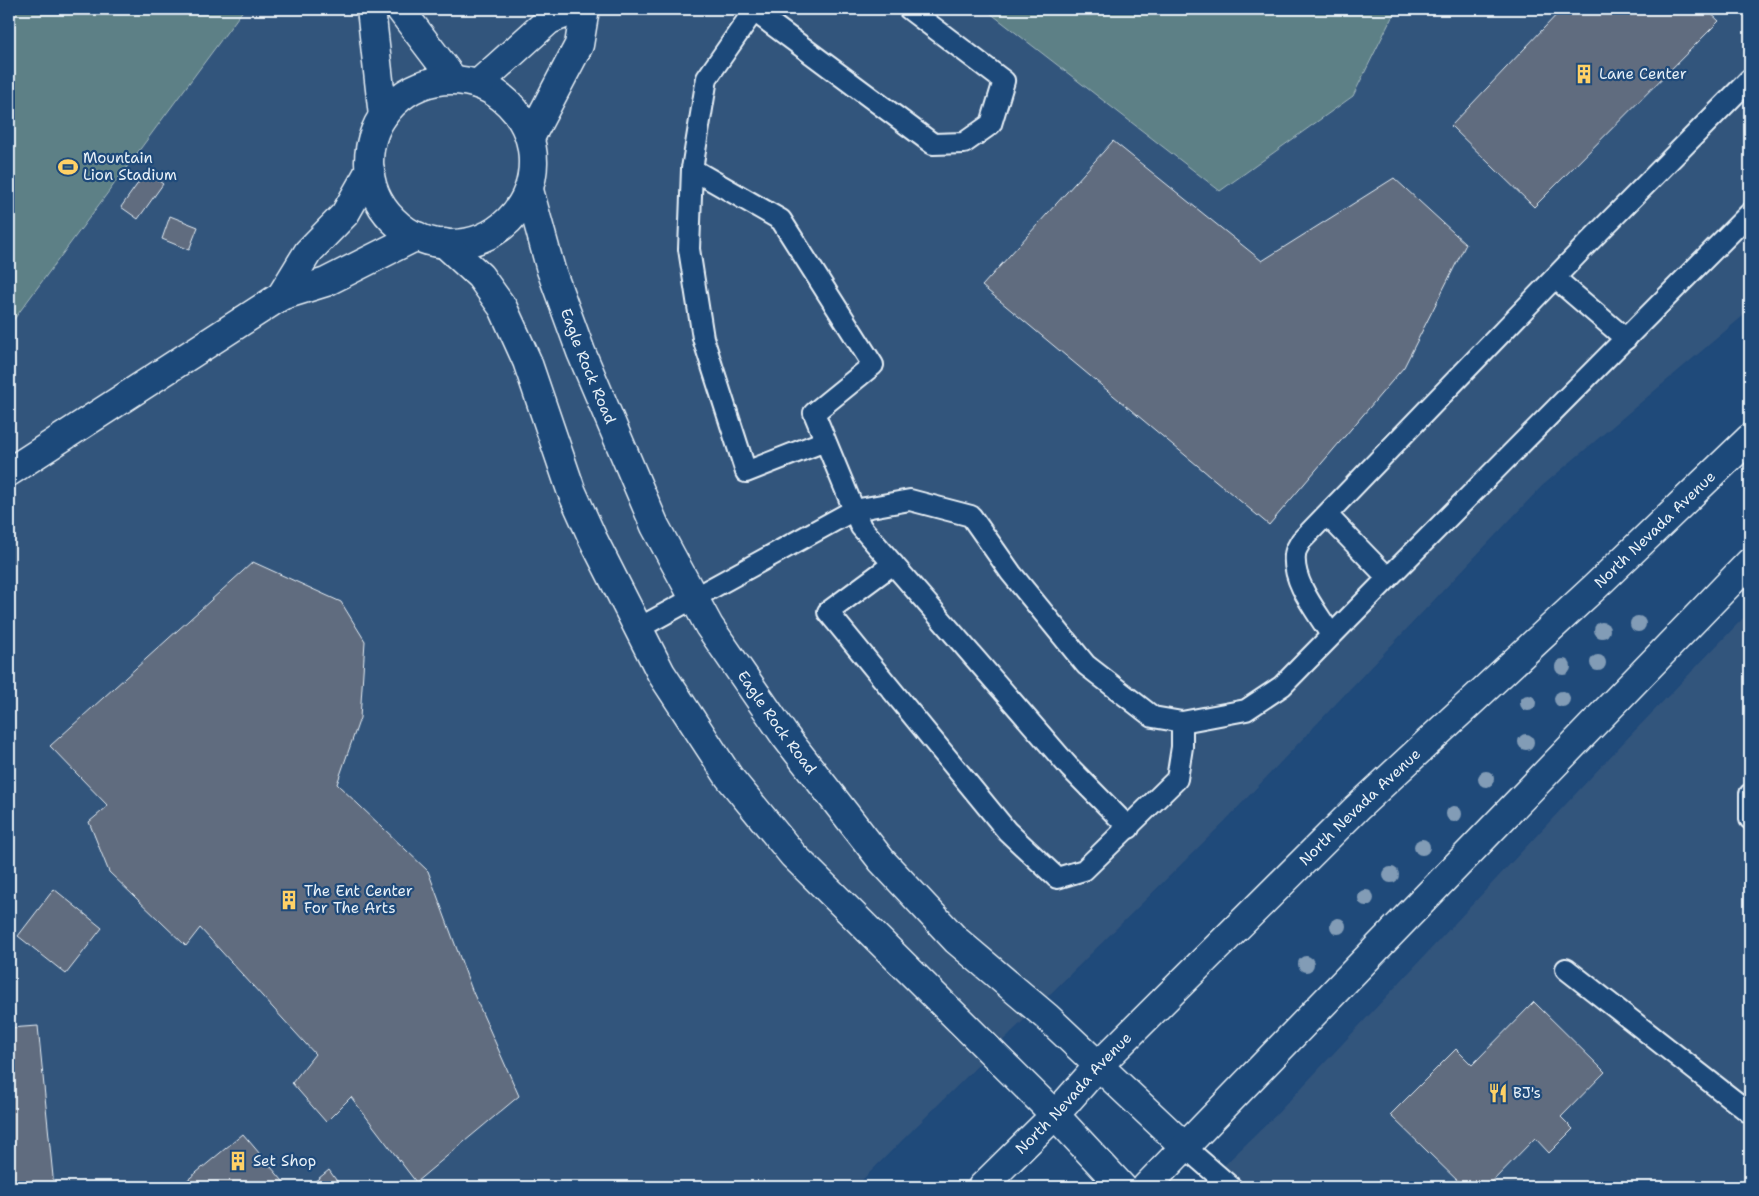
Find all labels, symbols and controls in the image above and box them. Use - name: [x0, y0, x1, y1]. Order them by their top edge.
- building icon: Lane Center: [1573, 63, 1595, 85]
- place label: Lane Center: [1599, 64, 1687, 84]
- place label: Mountain Lion Stadium: [83, 148, 177, 185]
- sports icon: Mountain Lion Stadium: [57, 156, 79, 178]
- street label: Eagle Rock Road: [556, 306, 621, 427]
- street label: North Nevada Avenue: [1590, 467, 1720, 593]
- street label: Eagle Rock Road: [733, 667, 821, 779]
- street label: North Nevada Avenue: [1295, 744, 1425, 870]
- place label: The Ent Center For The Arts: [304, 881, 413, 918]
- building icon: The Ent Center For The Arts: [278, 889, 300, 911]
- street label: North Nevada Avenue: [1011, 1028, 1136, 1159]
- restaurant icon: BJ's: [1487, 1082, 1509, 1104]
- place label: BJ's: [1513, 1083, 1541, 1103]
- building icon: Set Shop: [227, 1150, 249, 1172]
- place label: Set Shop: [253, 1151, 316, 1171]

